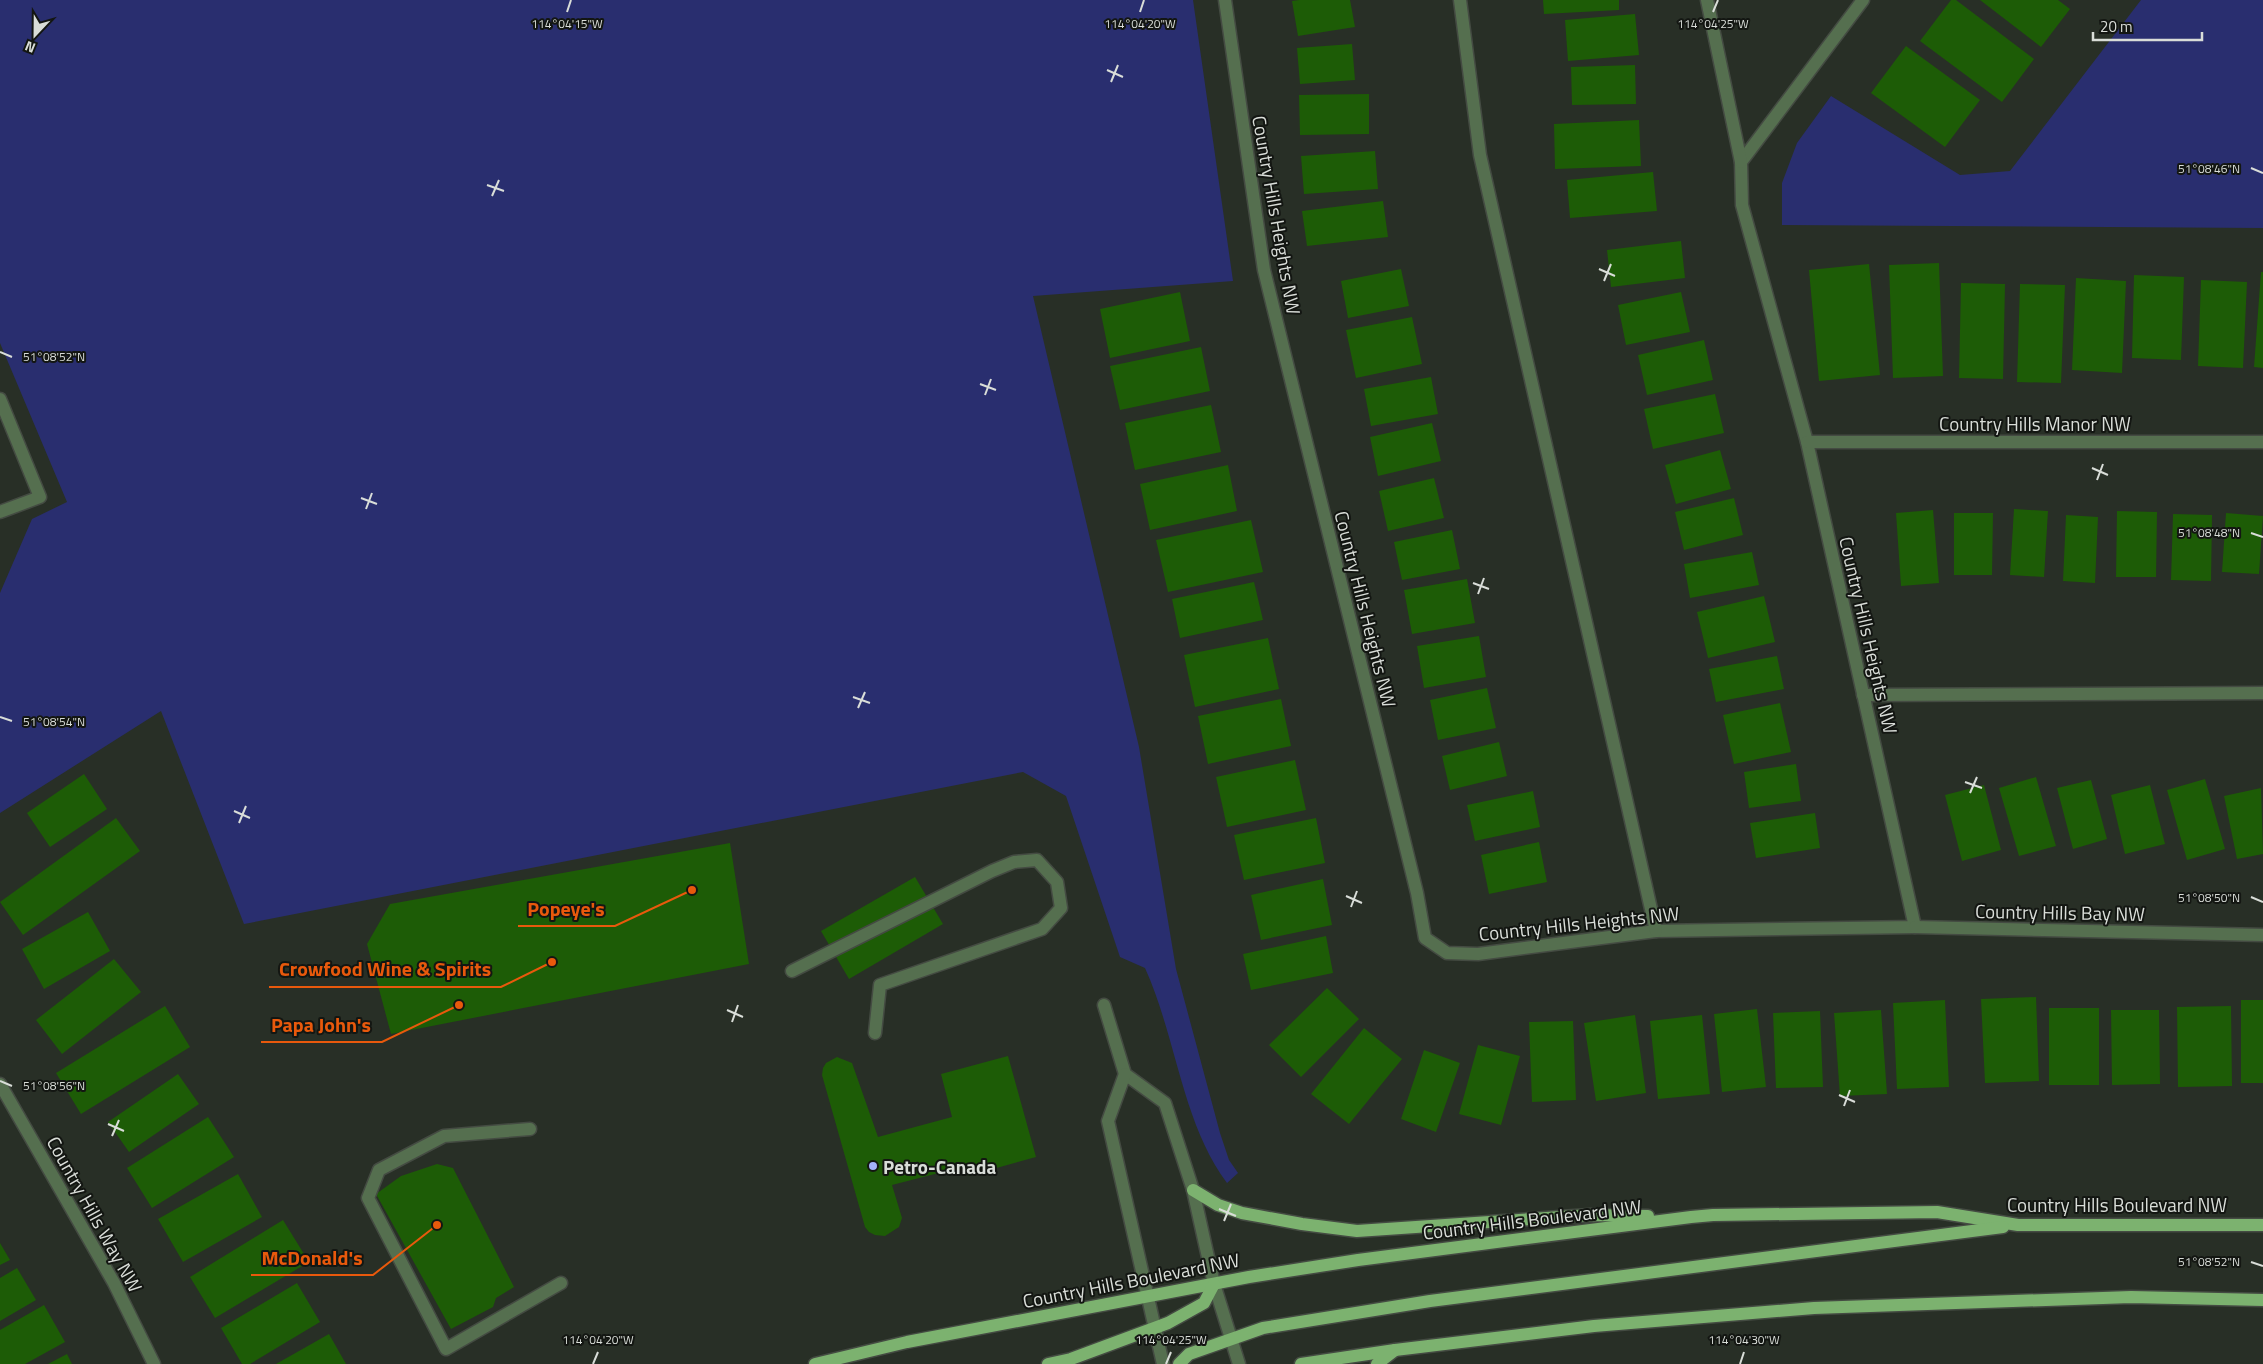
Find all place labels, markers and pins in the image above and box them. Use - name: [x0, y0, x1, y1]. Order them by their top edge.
- callout: Popeye's: [518, 891, 615, 926]
- callout: Crowfood Wine & Spirits: [269, 952, 501, 987]
- callout: Papa John's: [261, 1007, 382, 1042]
- place label: Petro-Canada: [883, 1152, 996, 1181]
- marker: Petro-Canada: [867, 1160, 879, 1172]
- callout: McDonald's: [251, 1240, 373, 1275]

